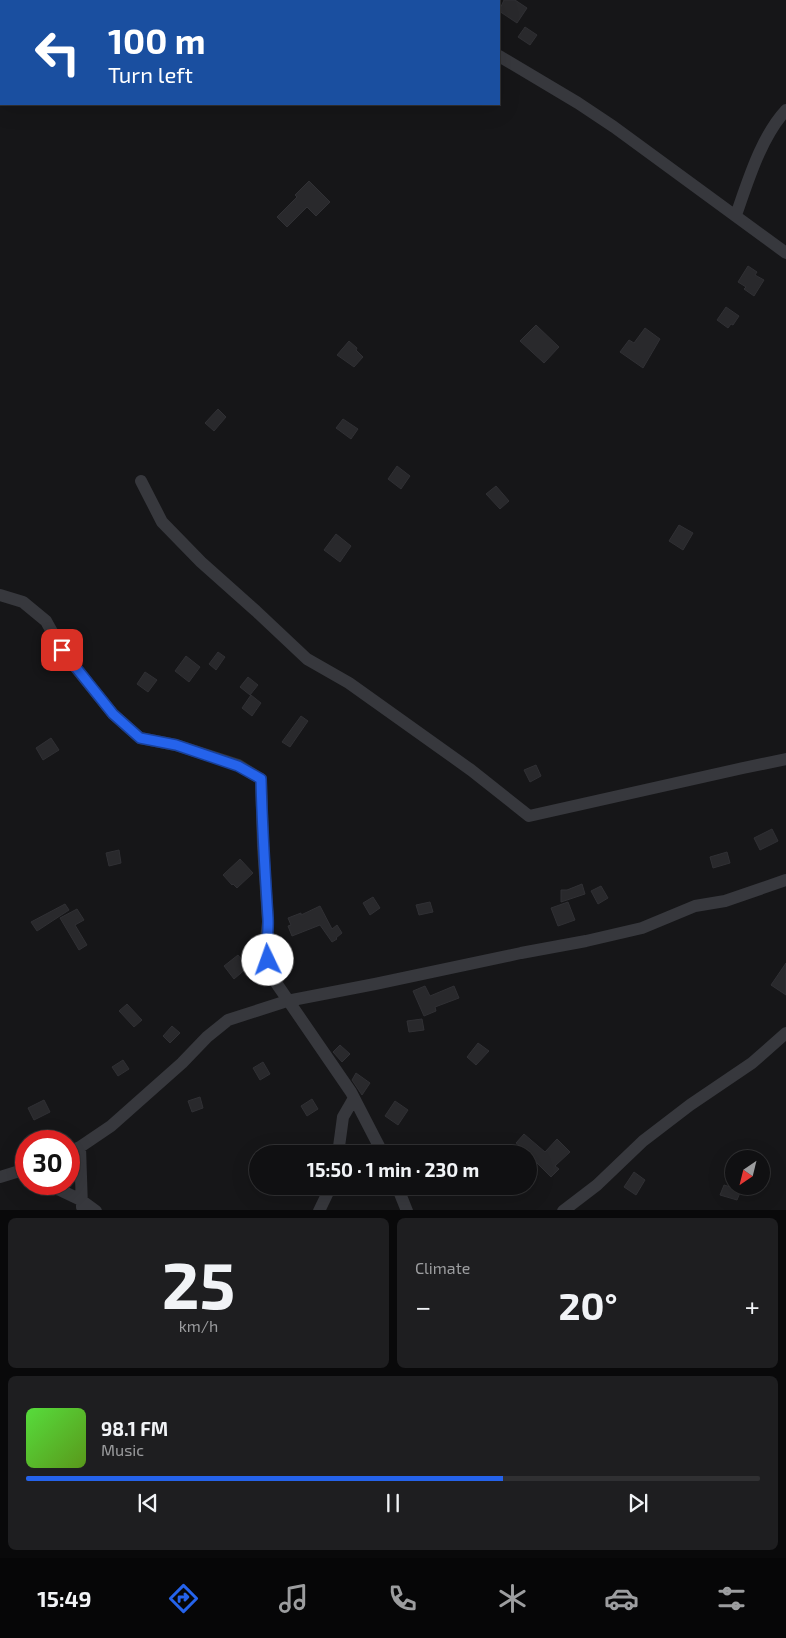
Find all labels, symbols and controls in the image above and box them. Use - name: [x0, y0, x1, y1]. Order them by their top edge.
- text: 100 m: [108, 19, 206, 61]
- icon: left: [25, 20, 90, 85]
- text: Turn left: [108, 61, 193, 87]
- pin: [41, 629, 83, 671]
- icon: arrive: [48, 636, 76, 664]
- position arrow: [241, 933, 293, 985]
- speed limit sign: 30: [15, 1130, 80, 1195]
- north arrow: [725, 1150, 770, 1195]
- map controls: [725, 1150, 770, 1195]
- text: 15:50 · 1 min · 230 m: [307, 1158, 479, 1181]
- text: 25: [162, 1244, 235, 1322]
- text: Climate: [415, 1258, 470, 1277]
- text: 20°: [558, 1282, 618, 1328]
- text: −: [415, 1289, 431, 1323]
- text: +: [745, 1289, 760, 1323]
- text: km/h: [179, 1316, 218, 1335]
- text: 98.1 FM: [101, 1417, 168, 1440]
- text: Music: [101, 1440, 144, 1459]
- icon: previous: [134, 1489, 162, 1517]
- icon: pause: [379, 1489, 407, 1517]
- icon: next: [624, 1489, 652, 1517]
- icon: directions: [166, 1581, 201, 1616]
- icon: music: [276, 1581, 311, 1616]
- icon: phone: [385, 1581, 420, 1616]
- icon: climate: [495, 1581, 530, 1616]
- icon: car: [604, 1581, 639, 1616]
- icon: filters: [714, 1581, 749, 1616]
- text: 15:49: [37, 1585, 92, 1611]

